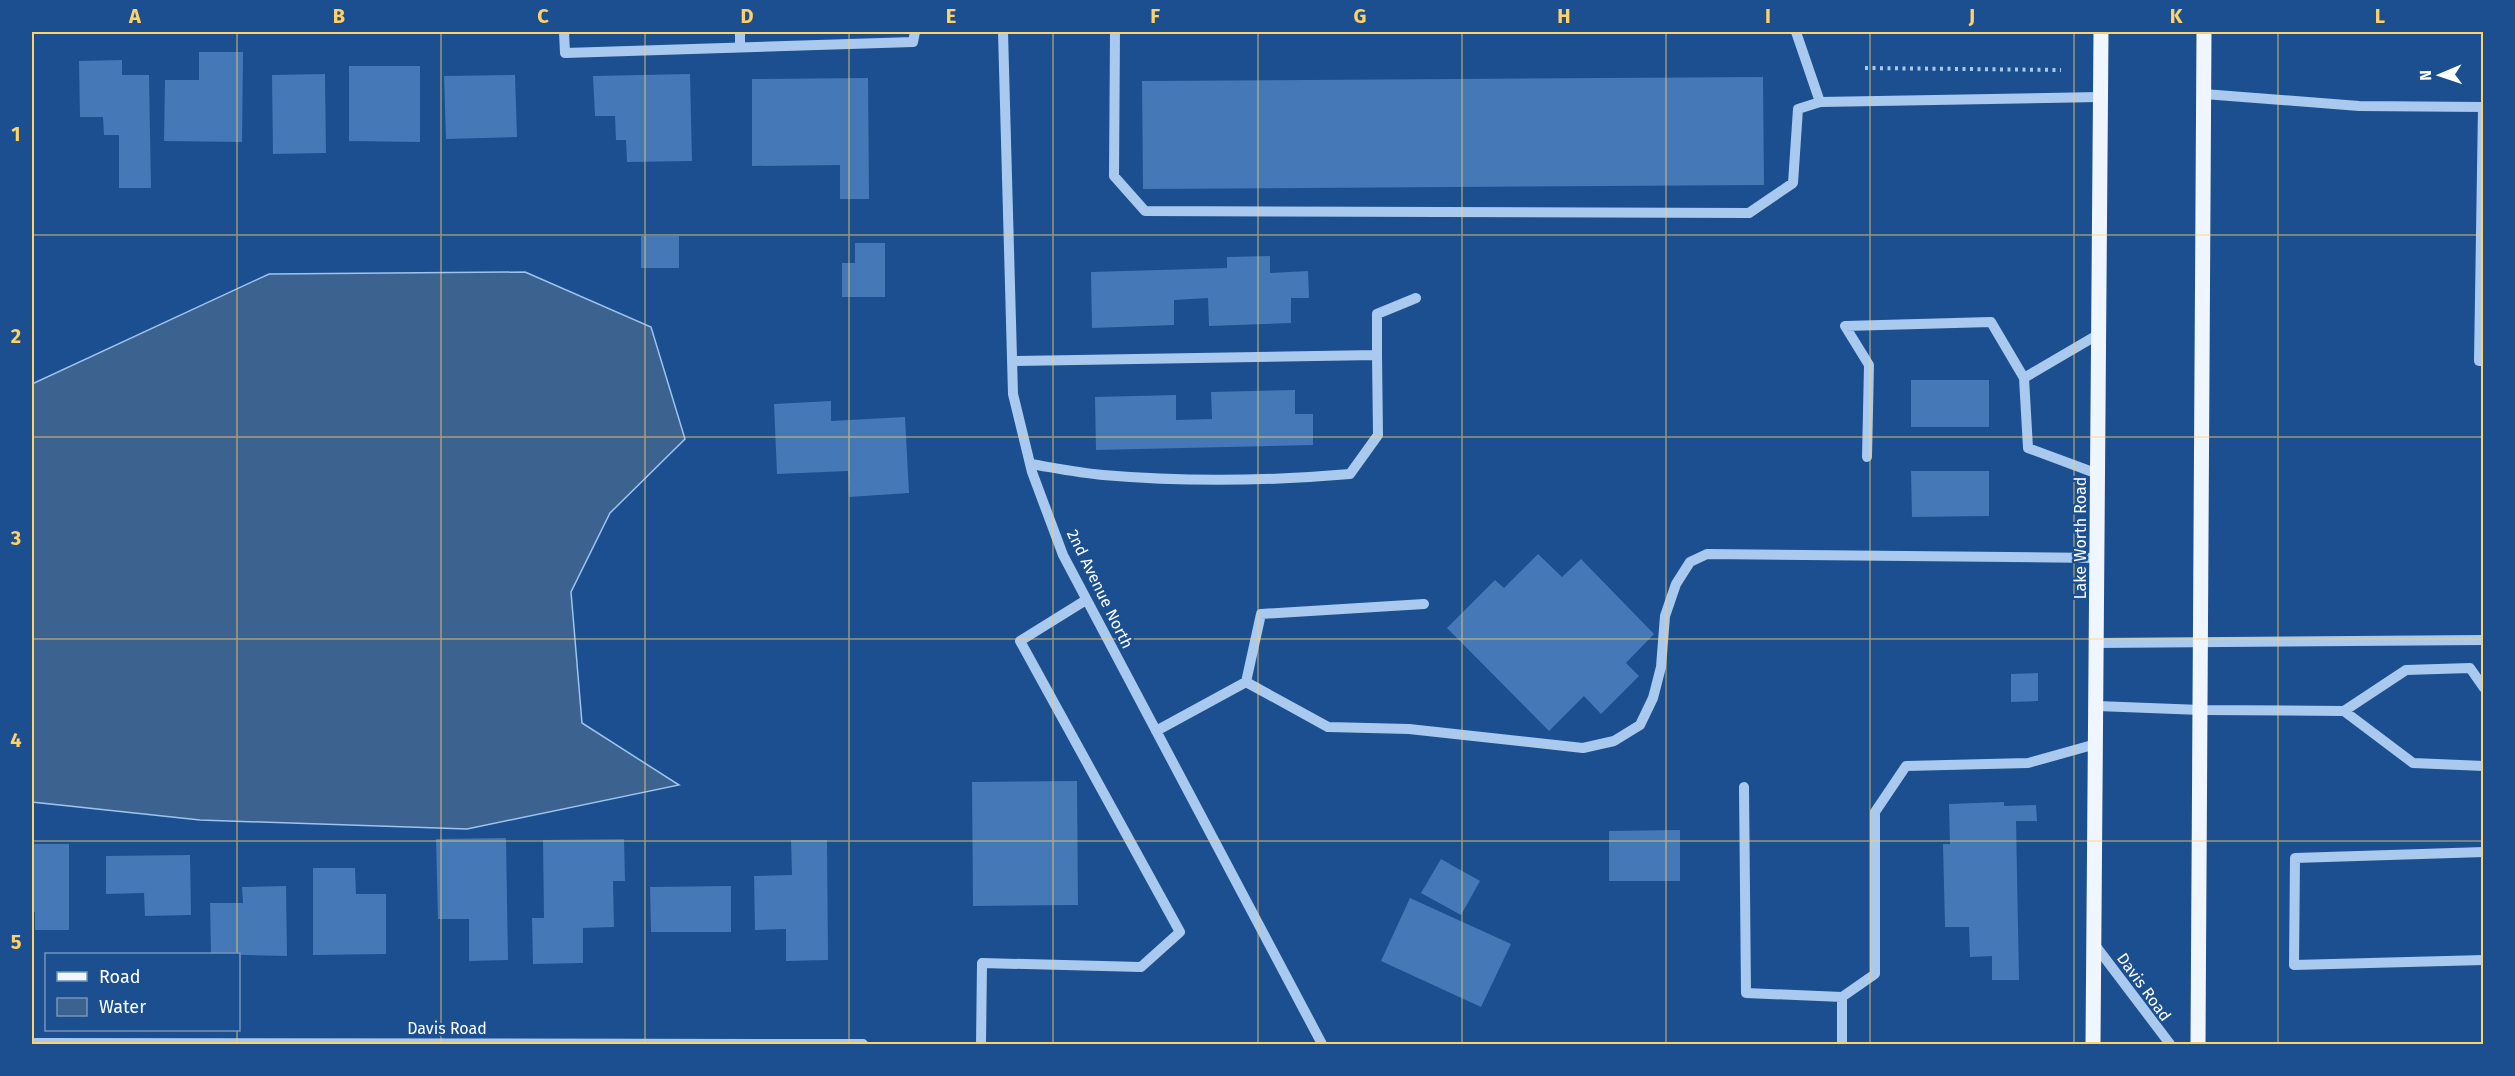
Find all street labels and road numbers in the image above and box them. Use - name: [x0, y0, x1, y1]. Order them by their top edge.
- street label: Lake Worth Road: [2071, 477, 2090, 599]
- street label: 2nd Avenue North: [1063, 526, 1137, 652]
- street label: Davis Road: [2113, 949, 2175, 1025]
- street label: Davis Road: [407, 1019, 487, 1038]

